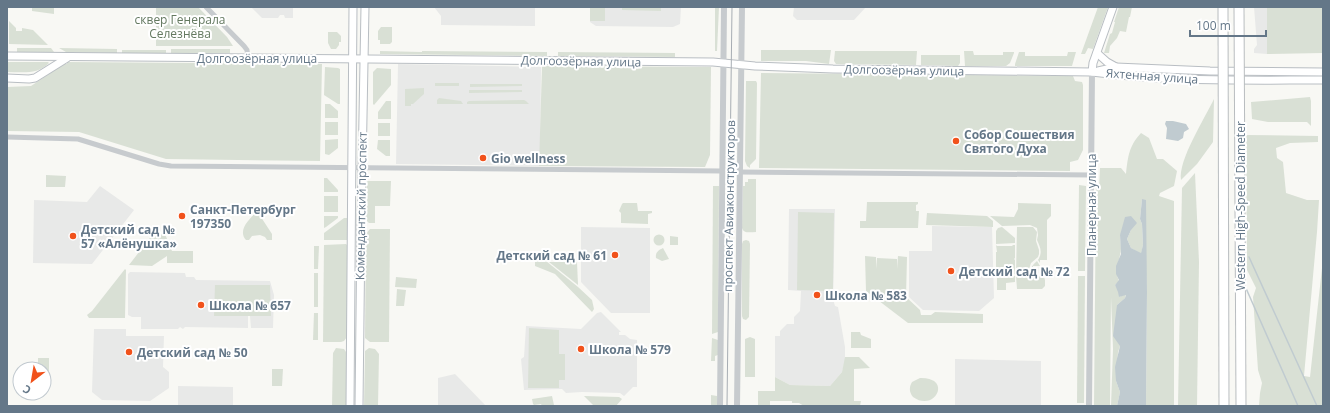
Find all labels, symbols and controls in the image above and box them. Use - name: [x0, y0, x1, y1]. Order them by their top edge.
- park label: сквер Генерала Селезнёва: [135, 11, 225, 42]
- scale bar: [1190, 12, 1266, 38]
- text: 100 m: [1196, 17, 1231, 34]
- street label: Долгоозёрная улица: [197, 50, 317, 67]
- street label: Долгоозёрная улица: [521, 51, 641, 71]
- street label: Долгоозёрная улица: [844, 60, 964, 80]
- street label: Яхтенная улица: [1105, 64, 1199, 88]
- street label: проспект Авиаконструкторов: [719, 120, 739, 292]
- street label: Western High-Speed Diameter: [1232, 121, 1249, 291]
- place label: Собор Сошествия Святого Духа: [964, 126, 1075, 157]
- street label: Комендантский проспект: [351, 131, 371, 280]
- marker: Собор Сошествия Святого Духа: [951, 136, 961, 146]
- place label: Gio wellness: [491, 150, 566, 167]
- marker: Gio wellness: [478, 153, 488, 163]
- street label: Планерная улица: [1083, 154, 1100, 256]
- place label: Санкт-Петербург 197350: [190, 201, 296, 232]
- marker: Санкт-Петербург 197350: [177, 211, 187, 221]
- place label: Детский сад № 57 «Алёнушка»: [81, 221, 177, 252]
- marker: Детский сад № 57 «Алёнушка»: [68, 231, 78, 241]
- place label: Детский сад № 61: [496, 247, 607, 264]
- marker: Детский сад № 61: [610, 250, 620, 260]
- place label: Детский сад № 72: [959, 263, 1070, 280]
- marker: Детский сад № 72: [946, 266, 956, 276]
- place label: Школа № 583: [825, 287, 907, 304]
- marker: Школа № 583: [812, 290, 822, 300]
- place label: Школа № 657: [209, 297, 291, 314]
- marker: Школа № 657: [196, 300, 206, 310]
- place label: Школа № 579: [589, 341, 671, 358]
- place label: Детский сад № 50: [137, 344, 248, 361]
- marker: Школа № 579: [576, 344, 586, 354]
- marker: Детский сад № 50: [124, 347, 134, 357]
- north arrow: [12, 361, 52, 401]
- text: С: [20, 382, 33, 398]

